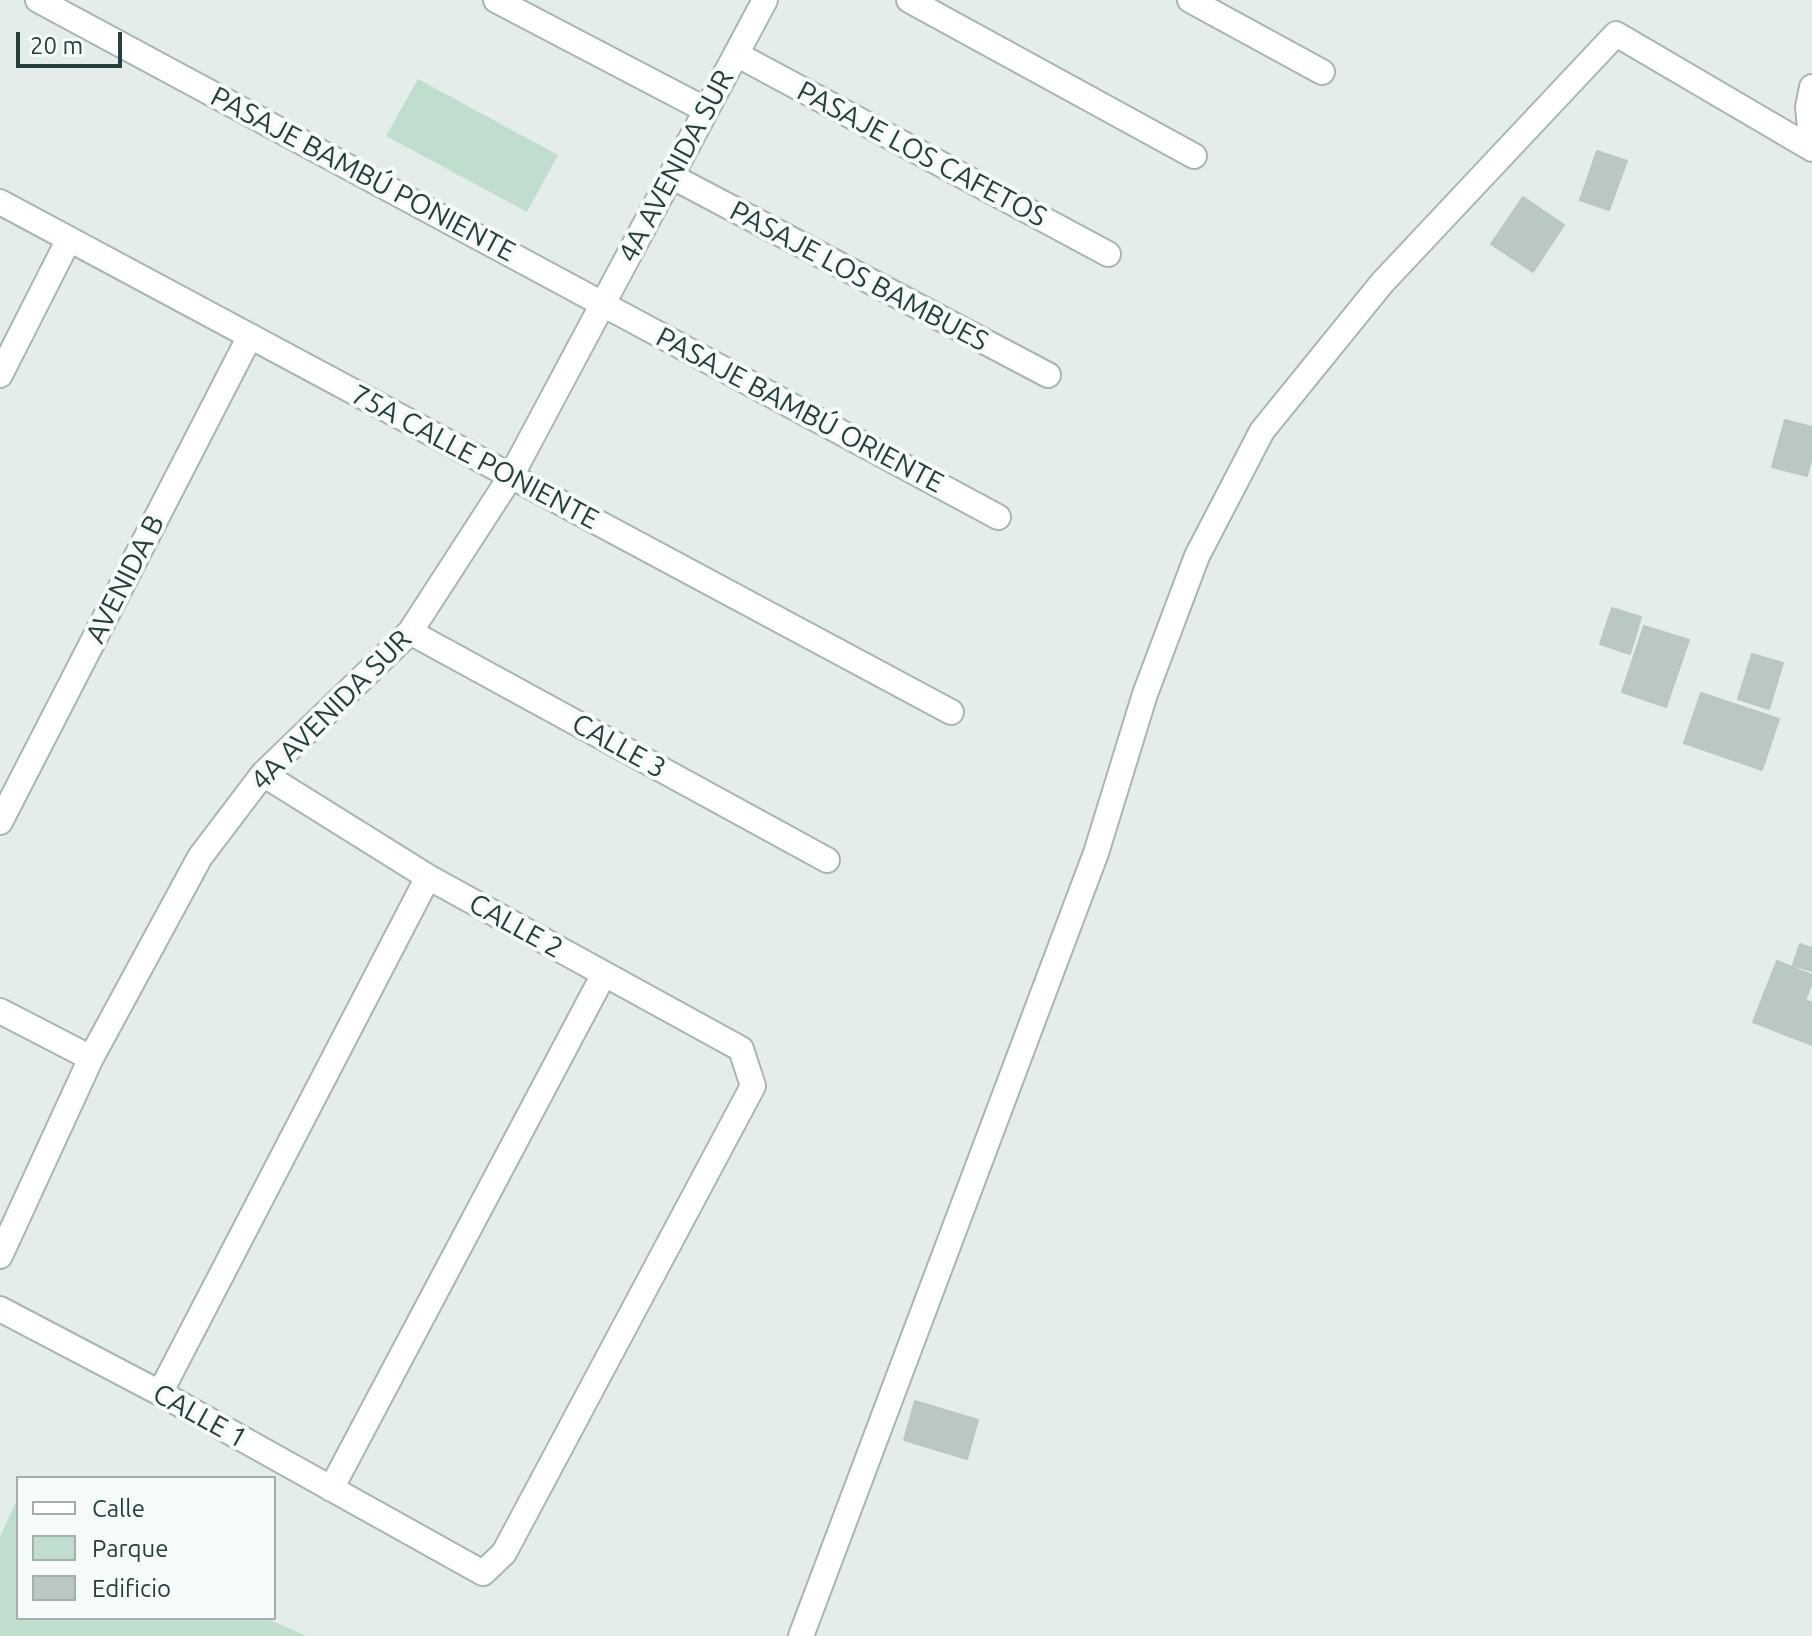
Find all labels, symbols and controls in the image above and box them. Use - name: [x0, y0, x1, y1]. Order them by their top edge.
- scale bar: [20, 16, 126, 66]
- text: 20 m: [30, 32, 83, 59]
- street label: 4A AVENIDA SUR: [611, 64, 741, 268]
- street label: PASAJE LOS CAFETOS: [791, 74, 1053, 234]
- street label: PASAJE BAMBÚ PONIENTE: [205, 79, 521, 269]
- street label: PASAJE LOS BAMBUES: [724, 194, 994, 358]
- street label: PASAJE BAMBÚ ORIENTE: [651, 320, 949, 500]
- street label: 75A CALLE PONIENTE: [346, 378, 604, 536]
- street label: AVENIDA B: [78, 509, 172, 649]
- street label: 4A AVENIDA SUR: [244, 623, 418, 797]
- street label: CALLE 3: [566, 706, 672, 786]
- street label: CALLE 2: [463, 886, 569, 966]
- street label: CALLE 1: [147, 1376, 253, 1456]
- legend: [16, 1476, 276, 1620]
- text: Calle: [92, 1495, 145, 1522]
- text: Parque: [92, 1535, 169, 1562]
- text: Edificio: [92, 1575, 171, 1602]

